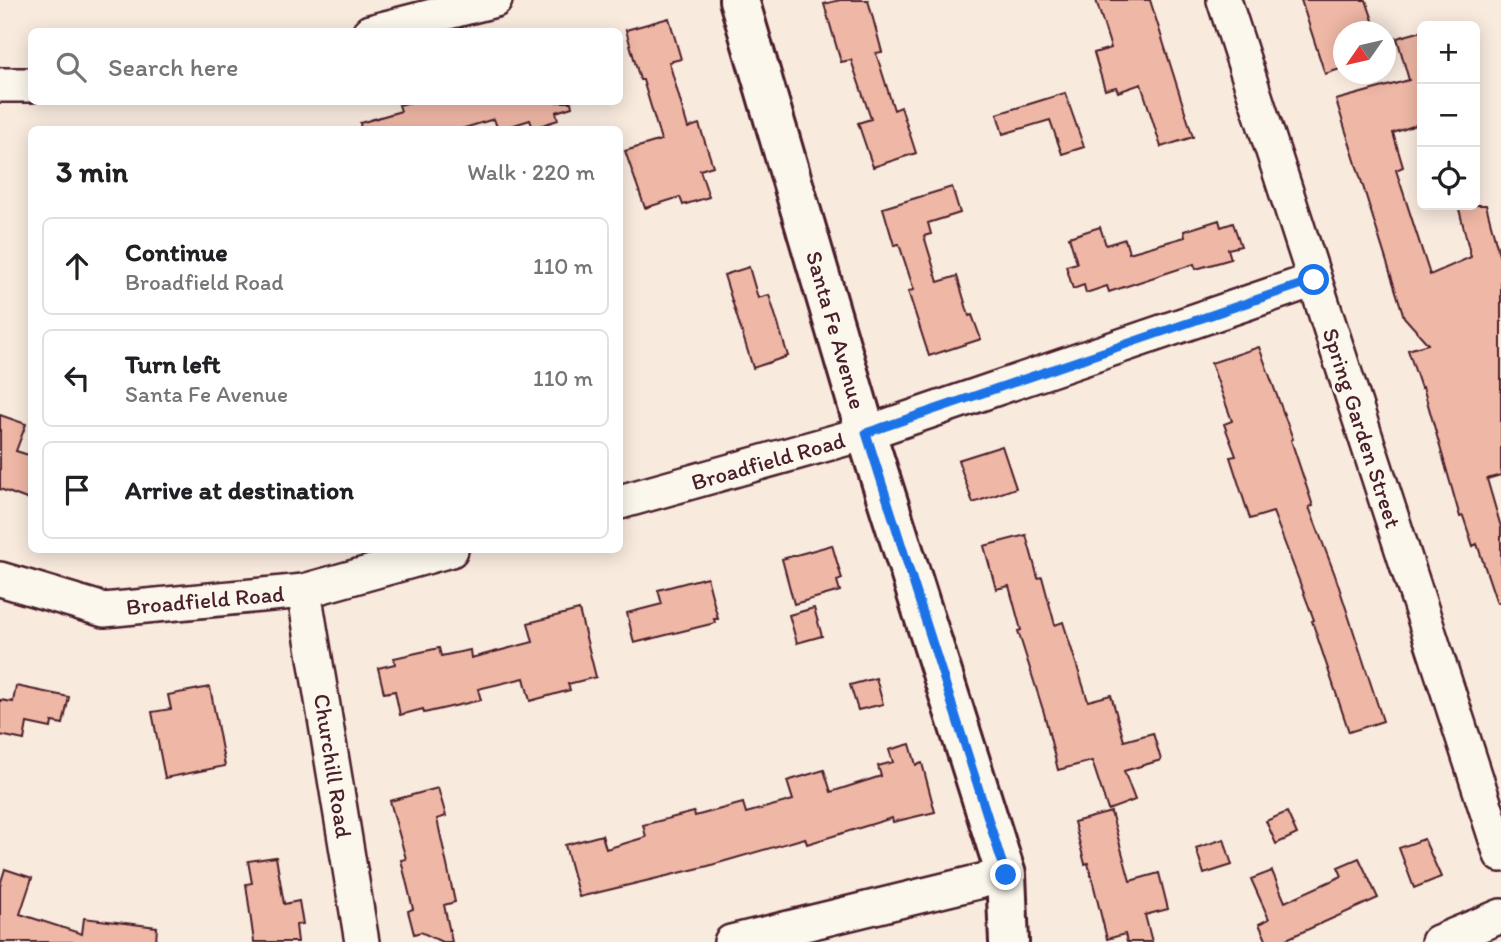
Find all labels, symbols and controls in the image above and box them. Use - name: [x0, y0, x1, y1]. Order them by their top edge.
- north arrow: [1333, 21, 1396, 84]
- map controls: [1417, 21, 1480, 210]
- button: +: [1417, 21, 1480, 84]
- search box: [28, 28, 623, 105]
- icon: search: [52, 48, 90, 86]
- text: Search here: [108, 51, 238, 83]
- button: −: [1417, 84, 1480, 147]
- button: locate: [1417, 147, 1480, 210]
- text: 3 min: [56, 153, 128, 190]
- text: Walk · 220 m: [467, 158, 595, 186]
- text: Continue: [125, 236, 228, 268]
- icon: ahead: [58, 247, 96, 285]
- street label: Santa Fe Avenue: [800, 248, 872, 412]
- text: 110 m: [533, 252, 593, 280]
- route start: [1298, 264, 1329, 295]
- text: Broadfield Road: [125, 268, 284, 296]
- street label: Spring Garden Street: [1316, 325, 1408, 531]
- text: Turn left: [125, 348, 221, 380]
- icon: left: [58, 359, 96, 397]
- text: 110 m: [533, 364, 593, 392]
- text: Santa Fe Avenue: [125, 380, 288, 408]
- street label: Broadfield Road: [688, 426, 848, 496]
- icon: arrive: [58, 471, 96, 509]
- text: Arrive at destination: [125, 474, 354, 506]
- street label: Broadfield Road: [125, 579, 285, 621]
- street label: Churchill Road: [308, 692, 358, 841]
- route end: [990, 859, 1021, 890]

